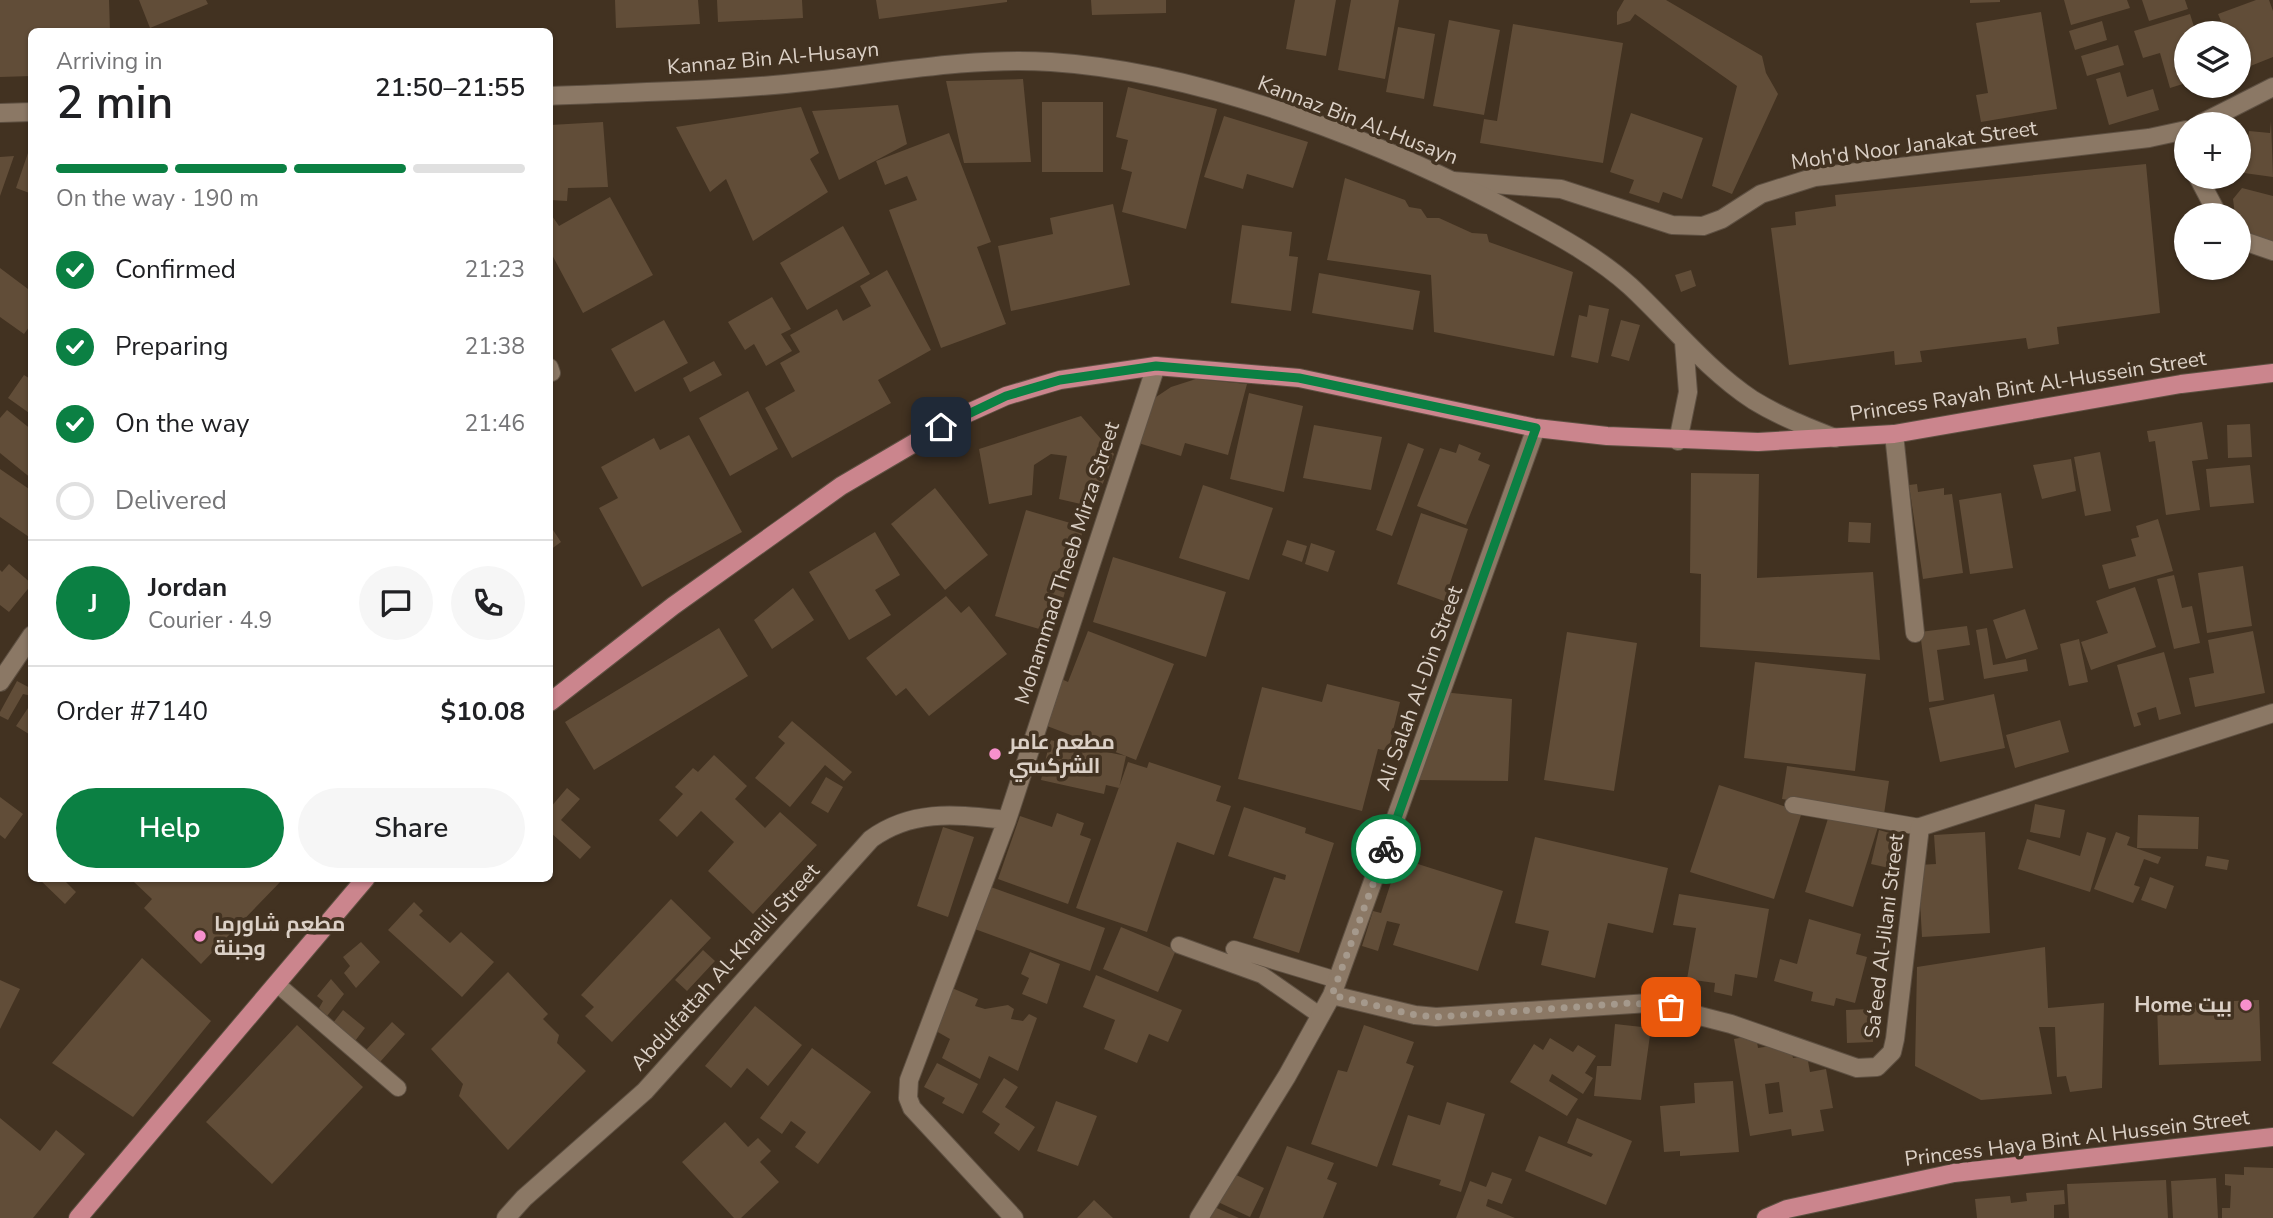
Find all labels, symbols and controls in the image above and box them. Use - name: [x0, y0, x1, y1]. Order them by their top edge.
- map controls: [2174, 21, 2251, 280]
- button: layers: [2174, 21, 2251, 98]
- street label: Kannaz Bin Al-Husayn: [666, 35, 880, 81]
- text: Arriving in: [56, 46, 163, 77]
- street label: Kannaz Bin Al-Husayn: [1254, 69, 1462, 171]
- text: 21:50–21:55: [375, 70, 525, 105]
- text: 2 min: [56, 71, 173, 134]
- button: +: [2174, 112, 2251, 189]
- street label: Moh'd Noor Janakat Street: [1789, 114, 2039, 176]
- text: On the way · 190 m: [56, 183, 259, 214]
- button: −: [2174, 203, 2251, 280]
- icon: check: [56, 251, 94, 289]
- text: Confirmed: [115, 252, 236, 287]
- text: 21:23: [465, 254, 525, 285]
- icon: check: [56, 328, 94, 366]
- text: Preparing: [115, 329, 228, 364]
- text: 21:38: [465, 331, 525, 362]
- street label: Princess Rayah Bint Al-Hussein Street: [1848, 344, 2209, 428]
- pin: [911, 397, 971, 457]
- icon: check: [56, 405, 94, 443]
- text: On the way: [115, 406, 249, 441]
- text: 21:46: [465, 408, 525, 439]
- icon: home: [922, 408, 960, 446]
- street label: Mohammad Theeb Mirza Street: [1008, 417, 1126, 708]
- text: Delivered: [115, 483, 227, 518]
- button: chat: [359, 566, 433, 640]
- button: phone: [451, 566, 525, 640]
- text: Jordan: [148, 570, 227, 605]
- street label: Ali Salah Al-Din Street: [1369, 581, 1469, 794]
- text: J: [88, 586, 98, 621]
- text: Courier · 4.9: [148, 605, 272, 636]
- text: Order #7140: [56, 694, 208, 729]
- text: $10.08: [441, 694, 525, 729]
- place label: مطعم عامر الشركسي: [1008, 728, 1115, 782]
- marker: مطعم عامر الشركسي: [987, 746, 1003, 762]
- button: Help: [56, 788, 284, 868]
- button: Share: [298, 788, 525, 868]
- courier: [1351, 814, 1421, 884]
- icon: bike: [1367, 830, 1405, 868]
- street label: Sa‘eed Al-Jilani Street: [1858, 831, 1911, 1040]
- street label: Abdulfattah Al-Khalili Street: [624, 857, 826, 1077]
- place label: مطعم شاورما وجبنة: [214, 910, 345, 962]
- marker: مطعم شاورما وجبنة: [192, 928, 208, 944]
- pin: [1641, 977, 1701, 1037]
- icon: bag: [1652, 988, 1690, 1026]
- place label: Home بيت: [2134, 991, 2232, 1019]
- marker: Home بيت: [2238, 997, 2254, 1013]
- street label: Princess Haya Bint Al Hussein Street: [1903, 1103, 2252, 1173]

